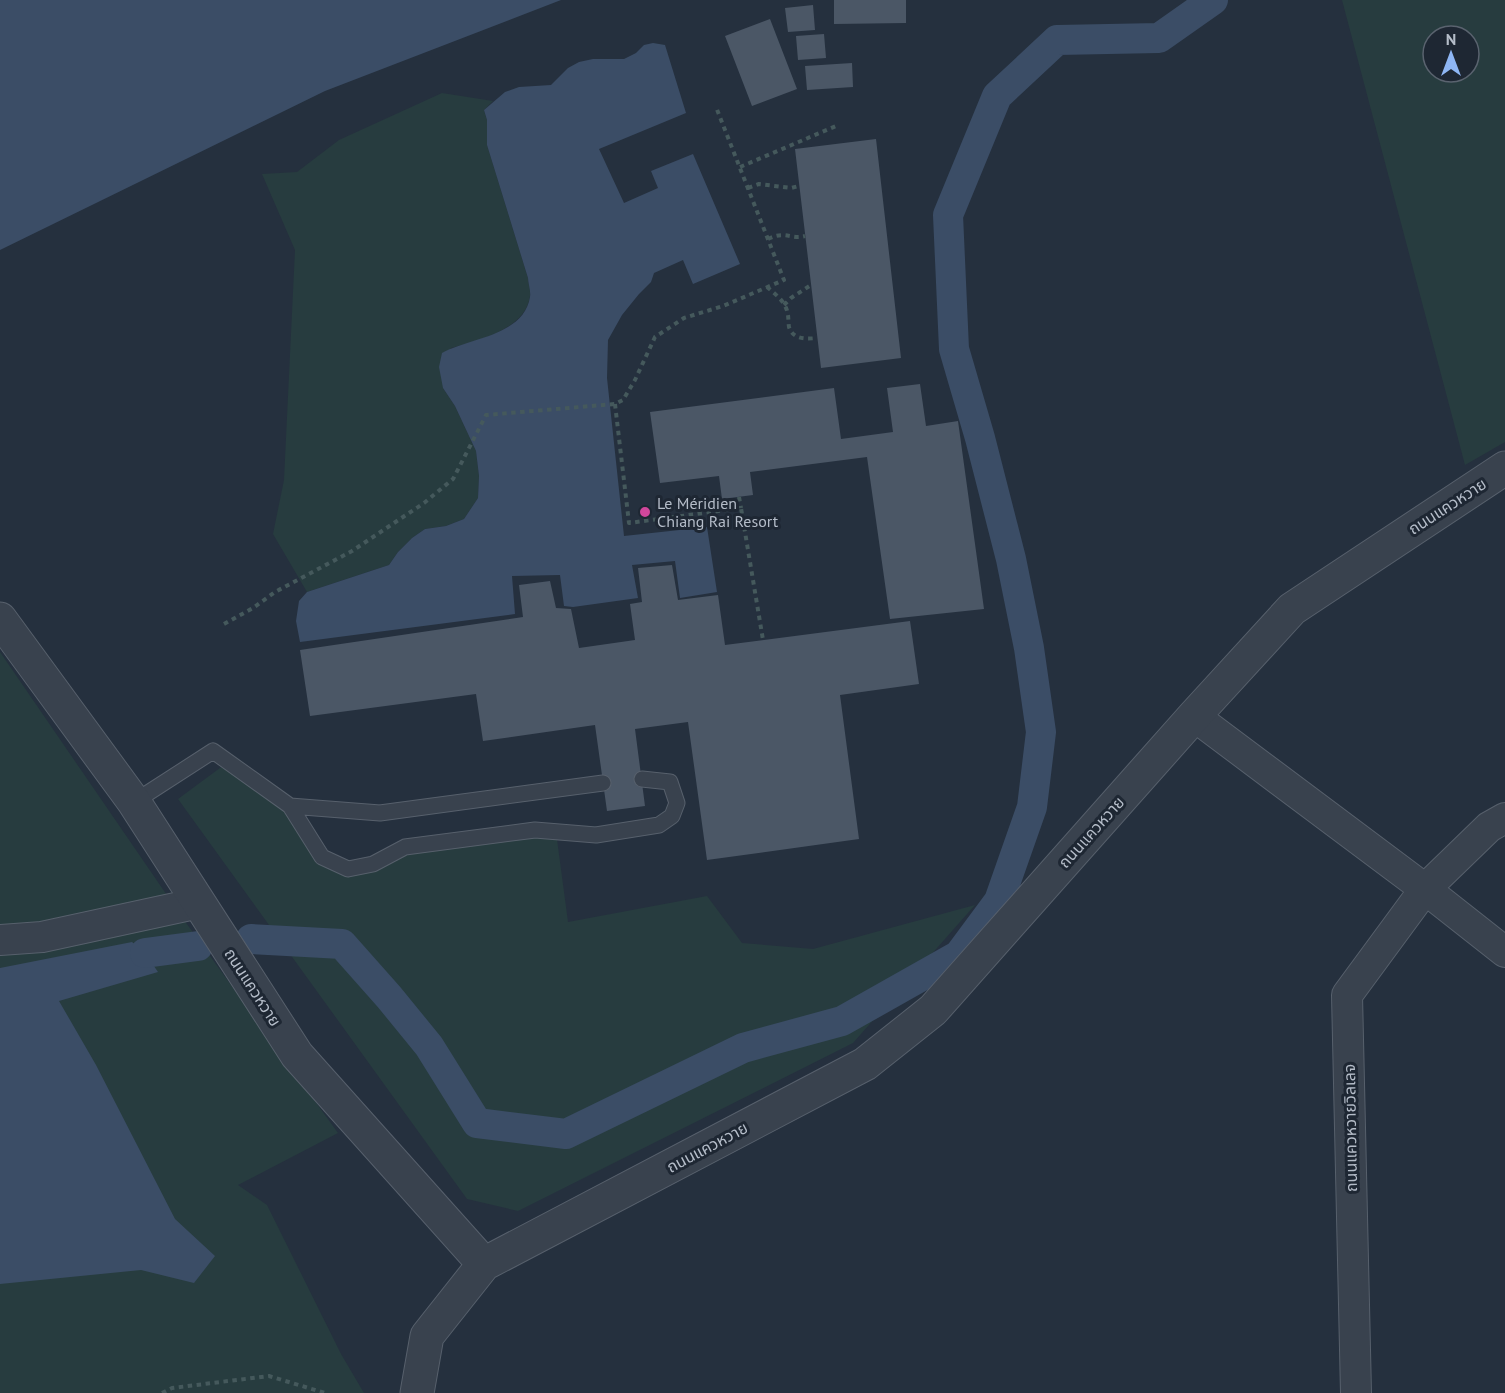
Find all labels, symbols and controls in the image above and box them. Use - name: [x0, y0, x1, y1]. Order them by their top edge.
- north arrow: [1421, 24, 1481, 84]
- text: N: [1446, 29, 1456, 49]
- street label: ถนนแควหวาย: [1404, 473, 1490, 539]
- place label: Le Méridien Chiang Rai Resort: [657, 493, 779, 531]
- marker: Le Méridien Chiang Rai Resort: [638, 505, 652, 519]
- street label: ถนนแควหวาย: [1054, 792, 1128, 872]
- street label: ถนนแควหวาย: [220, 944, 286, 1030]
- street label: ถนนแควหวายวิลเลจ: [1339, 1064, 1361, 1192]
- street label: ถนนแควหวาย: [663, 1117, 751, 1177]

